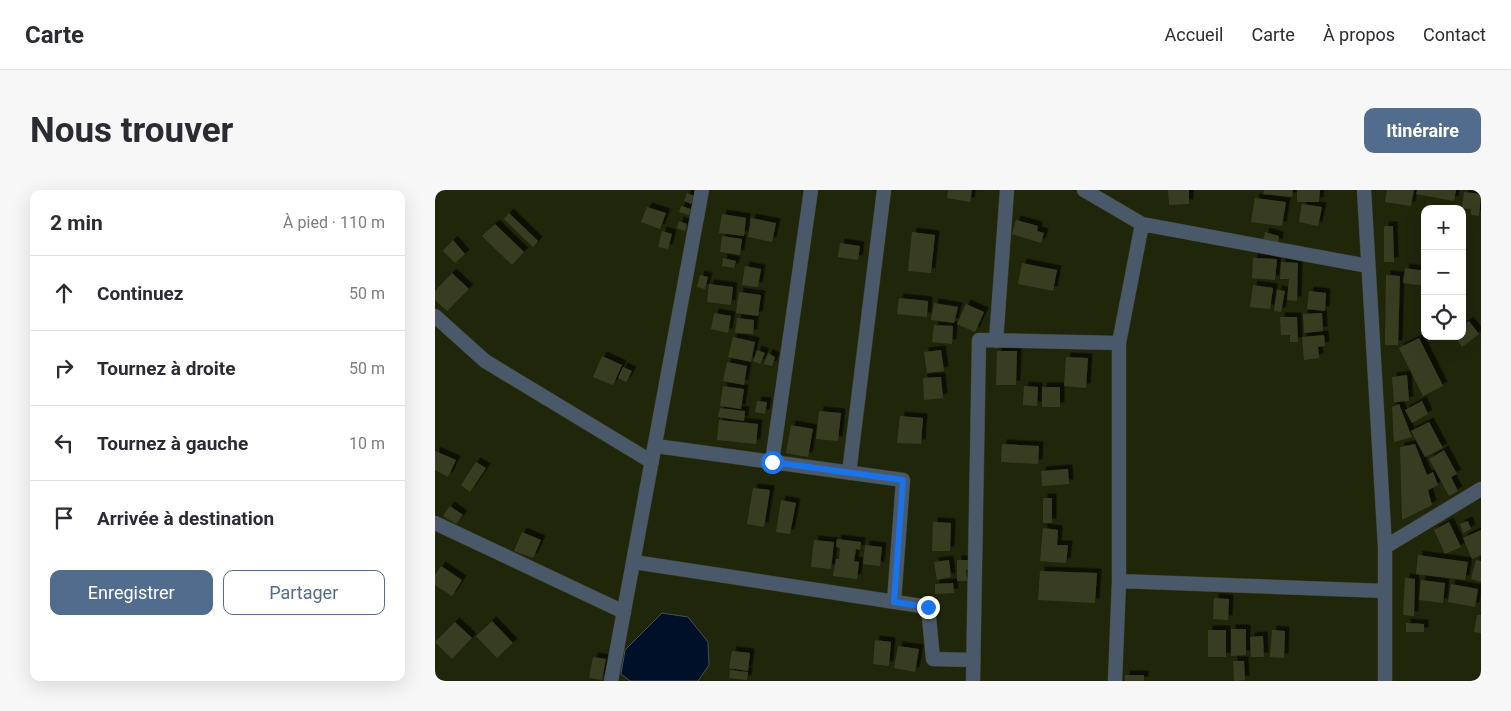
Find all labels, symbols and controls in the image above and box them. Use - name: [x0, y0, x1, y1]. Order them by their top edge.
- text: Carte: [25, 21, 84, 49]
- text: Accueil: [1165, 24, 1223, 45]
- text: Carte: [1251, 24, 1295, 45]
- text: À propos: [1323, 24, 1395, 45]
- text: Contact: [1423, 24, 1486, 45]
- button: Itinéraire: [1364, 108, 1481, 153]
- text: Nous trouver: [30, 110, 233, 151]
- map controls: [1421, 205, 1466, 340]
- button: +: [1421, 205, 1466, 250]
- text: 2 min: [50, 211, 103, 235]
- text: À pied · 110 m: [283, 213, 385, 232]
- button: −: [1421, 250, 1466, 295]
- icon: ahead: [50, 279, 78, 307]
- text: Continuez: [97, 282, 183, 305]
- text: 50 m: [349, 284, 385, 303]
- button: locate: [1421, 295, 1466, 340]
- icon: right: [50, 354, 78, 382]
- text: Tournez à droite: [97, 357, 236, 380]
- text: 50 m: [349, 359, 385, 378]
- icon: left: [50, 429, 78, 457]
- text: Tournez à gauche: [97, 432, 248, 455]
- text: 10 m: [349, 434, 385, 453]
- route start: [761, 451, 784, 474]
- icon: arrive: [50, 504, 78, 532]
- text: Arrivée à destination: [97, 507, 274, 530]
- button: Enregistrer: [50, 570, 213, 615]
- button: Partager: [223, 570, 385, 615]
- route end: [917, 596, 940, 619]

